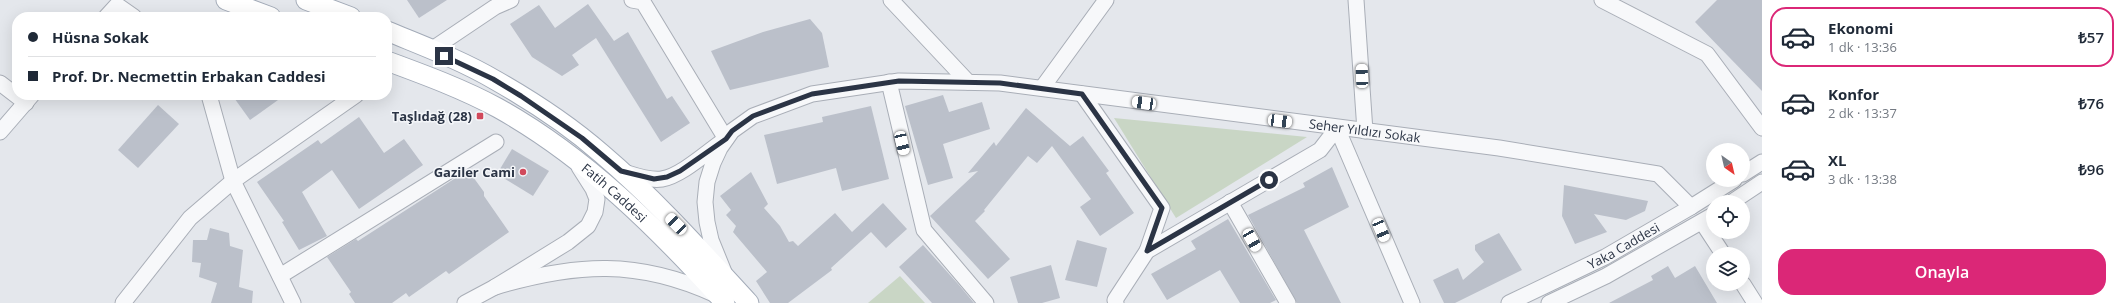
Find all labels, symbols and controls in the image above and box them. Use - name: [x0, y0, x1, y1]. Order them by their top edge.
- text: Ekonomi: [1828, 18, 1893, 38]
- icon: car: [1780, 19, 1816, 55]
- text: Hüsna Sokak: [52, 27, 149, 47]
- text: ₺57: [2078, 27, 2104, 47]
- text: 1 dk · 13:36: [1828, 38, 1897, 56]
- route end: [435, 47, 453, 65]
- car: [1356, 64, 1368, 88]
- text: Prof. Dr. Necmettin Erbakan Caddesi: [52, 66, 326, 86]
- text: Konfor: [1828, 84, 1879, 104]
- icon: car: [1780, 85, 1816, 121]
- text: ₺76: [2078, 93, 2104, 113]
- car: [1131, 95, 1157, 111]
- text: 2 dk · 13:37: [1828, 104, 1897, 122]
- place label: Taşlıdağ (28): [392, 107, 472, 125]
- marker: Taşlıdağ (28): [475, 111, 485, 121]
- car: [1267, 114, 1293, 128]
- street label: Seher Yıldızı Sokak: [1308, 114, 1422, 147]
- car: [893, 130, 911, 156]
- north arrow: [1706, 143, 1750, 187]
- map controls: [1706, 143, 1750, 291]
- text: XL: [1828, 150, 1846, 170]
- icon: car: [1780, 151, 1816, 187]
- street label: Fatih Caddesi: [578, 159, 651, 226]
- text: ₺96: [2078, 159, 2104, 179]
- place label: Gaziler Cami: [434, 163, 515, 181]
- marker: Gaziler Cami: [518, 167, 528, 177]
- text: 3 dk · 13:38: [1828, 170, 1897, 188]
- route start: [1260, 171, 1278, 189]
- button: locate: [1706, 195, 1750, 239]
- car: [663, 211, 689, 237]
- car: [1371, 217, 1391, 243]
- street label: Yaka Caddesi: [1584, 218, 1663, 273]
- car: [1241, 227, 1263, 253]
- button: layers: [1706, 247, 1750, 291]
- button: Onayla: [1778, 249, 2106, 295]

